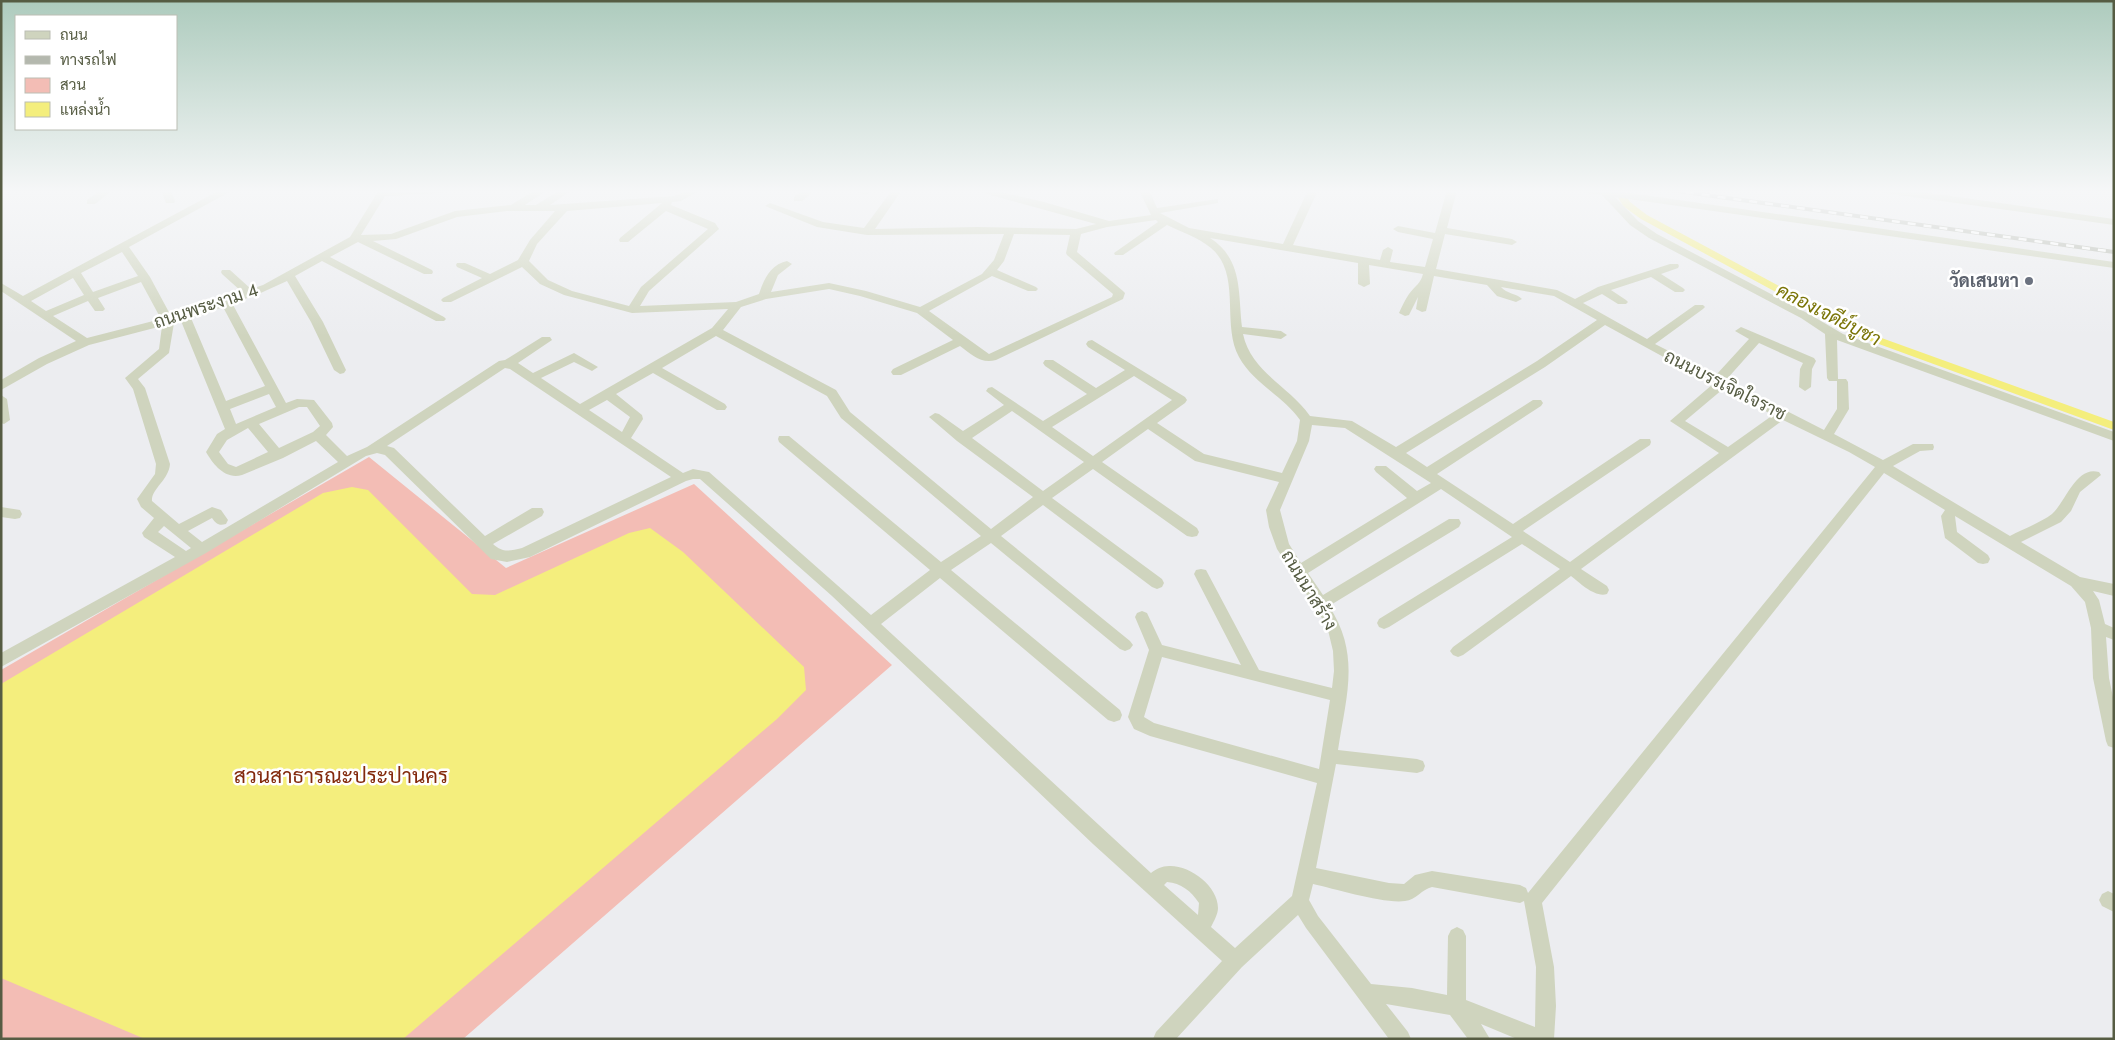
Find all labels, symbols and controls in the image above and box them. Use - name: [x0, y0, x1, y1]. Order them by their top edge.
- legend: [15, 15, 178, 130]
- text: ถนน: [60, 24, 88, 46]
- text: ทางรถไฟ: [60, 49, 117, 71]
- text: สวน: [60, 74, 86, 96]
- text: แหล่งน้ำ: [60, 97, 111, 121]
- place label: วัดเสนหา: [1949, 268, 2019, 294]
- marker: วัดเสนหา: [2023, 275, 2035, 287]
- street label: ถนนพระงาม 4: [150, 277, 262, 335]
- water label: คลองเจดีย์บูชา: [1772, 277, 1886, 352]
- street label: ถนนบรรเจิดใจราช: [1659, 343, 1791, 427]
- street label: ถนนนาสร้าง: [1275, 545, 1343, 635]
- park label: สวนสาธารณะประปานคร: [234, 761, 448, 791]

